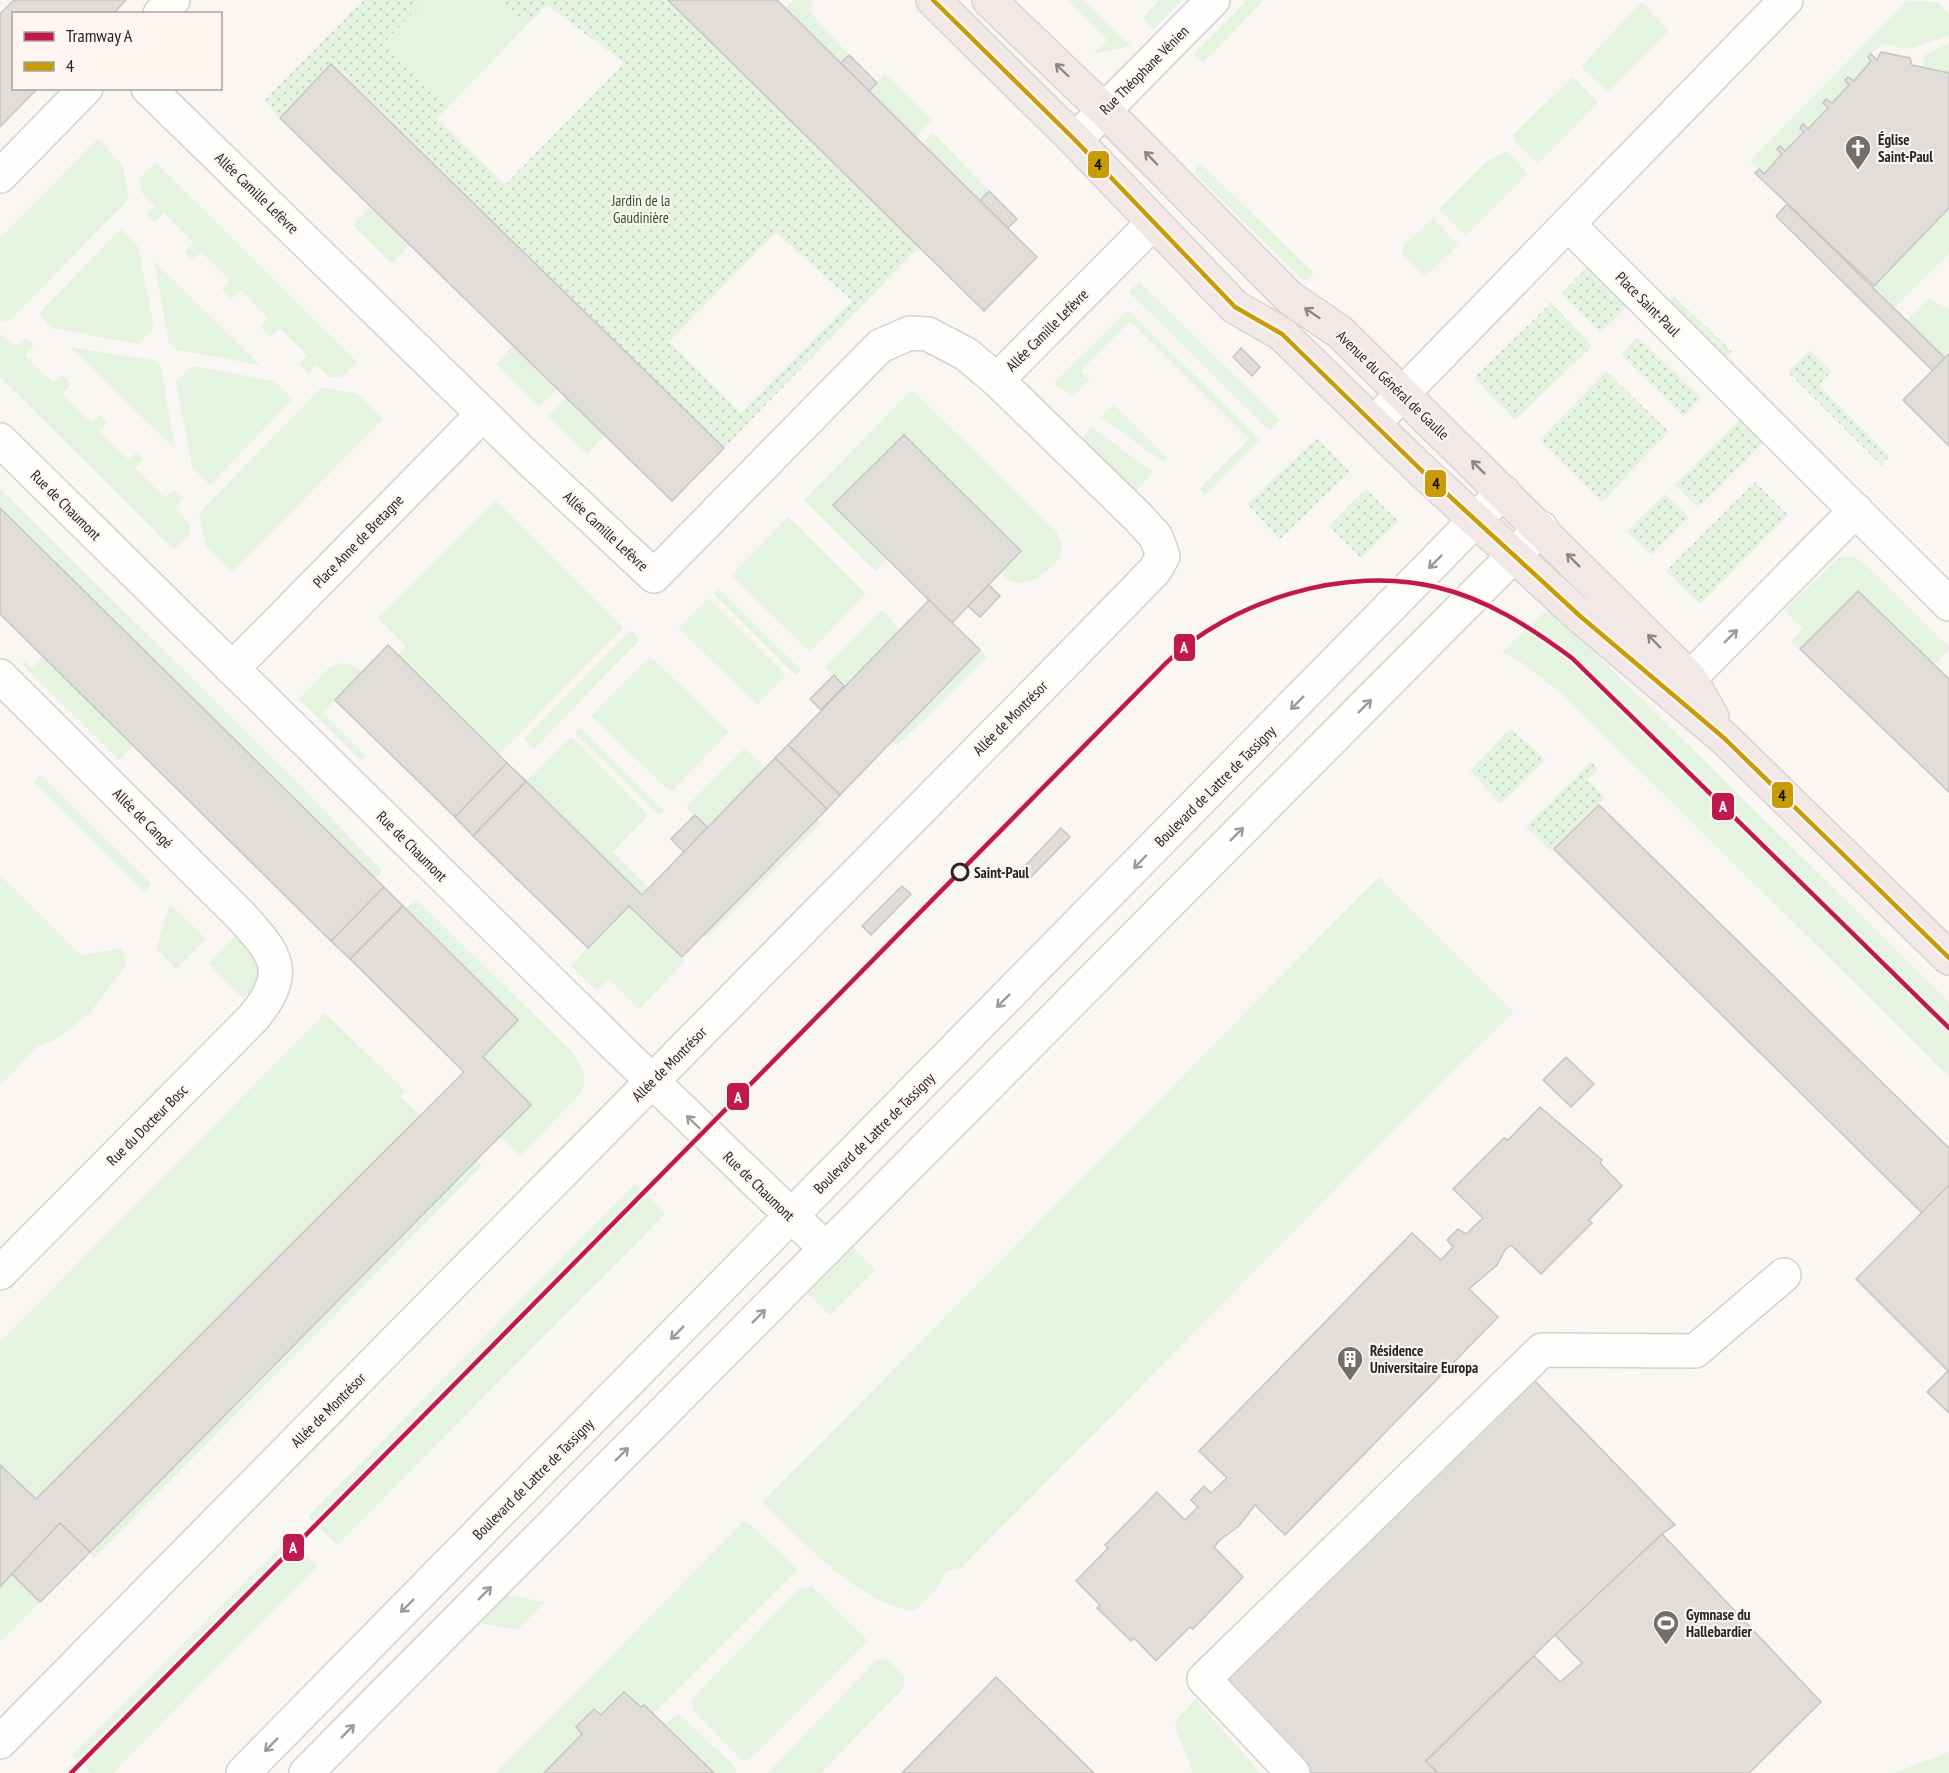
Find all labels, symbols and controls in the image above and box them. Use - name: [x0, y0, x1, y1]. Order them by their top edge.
- legend: [12, 12, 222, 90]
- street label: Rue Théophane Vénien: [1095, 21, 1193, 119]
- text: Tramway A: [66, 24, 133, 47]
- text: 4: [66, 54, 74, 77]
- one-way arrow: [1054, 63, 1069, 77]
- place label: Église Saint-Paul: [1878, 130, 1933, 166]
- church icon: Église Saint-Paul: [1843, 133, 1873, 171]
- street label: Allée Camille Lefèvre: [211, 148, 303, 238]
- line badge: 4: [1087, 150, 1110, 179]
- one-way arrow: [1143, 151, 1158, 166]
- text: 4: [1094, 154, 1102, 174]
- park label: Jardin de la Gaudinière: [611, 191, 670, 227]
- street label: Place Saint-Paul: [1612, 268, 1685, 341]
- street label: Allée Camille Lefèvre: [1002, 285, 1092, 375]
- one-way arrow: [1304, 307, 1320, 319]
- street label: Avenue du Général de Gaulle: [1333, 326, 1453, 444]
- one-way arrow: [1471, 460, 1486, 475]
- street label: Rue de Chaumont: [27, 466, 105, 544]
- line badge: 4: [1424, 469, 1447, 498]
- text: 4: [1432, 473, 1440, 493]
- street label: Allée Camille Lefèvre: [560, 487, 652, 575]
- street label: Place Anne de Bretagne: [309, 490, 407, 592]
- one-way arrow: [1566, 552, 1580, 567]
- one-way arrow: [1428, 555, 1443, 570]
- one-way arrow: [1723, 629, 1738, 644]
- line badge: A: [1173, 633, 1196, 662]
- one-way arrow: [1646, 633, 1661, 648]
- text: A: [1179, 637, 1189, 657]
- street label: Allée de Montrésor: [969, 676, 1052, 759]
- one-way arrow: [1289, 695, 1304, 710]
- one-way arrow: [1357, 698, 1372, 713]
- street label: Boulevard de Lattre de Tassigny: [1150, 721, 1280, 851]
- line badge: 4: [1771, 781, 1794, 809]
- street label: Allée de Cangé: [109, 784, 177, 852]
- text: 4: [1778, 785, 1786, 805]
- line badge: A: [1711, 792, 1735, 821]
- text: A: [1718, 796, 1728, 816]
- street label: Rue de Chaumont: [373, 807, 451, 885]
- one-way arrow: [1230, 826, 1245, 841]
- one-way arrow: [1133, 855, 1147, 870]
- marker: Saint-Paul: [951, 863, 969, 881]
- place label: Saint-Paul: [974, 863, 1029, 882]
- one-way arrow: [996, 994, 1011, 1009]
- street label: Allée de Montrésor: [628, 1022, 711, 1105]
- street label: Boulevard de Lattre de Tassigny: [809, 1068, 939, 1198]
- street label: Rue du Docteur Bosc: [102, 1080, 192, 1170]
- line badge: A: [726, 1082, 750, 1111]
- text: A: [733, 1087, 743, 1107]
- one-way arrow: [685, 1114, 700, 1129]
- street label: Rue de Chaumont: [719, 1147, 799, 1225]
- one-way arrow: [752, 1309, 767, 1323]
- one-way arrow: [669, 1325, 684, 1340]
- place label: Résidence Universitaire Europa: [1370, 1341, 1478, 1377]
- building icon: Résidence Universitaire Europa: [1335, 1344, 1365, 1382]
- street label: Allée de Montrésor: [287, 1368, 370, 1451]
- street label: Boulevard de Lattre de Tassigny: [468, 1414, 598, 1544]
- one-way arrow: [615, 1447, 629, 1462]
- line badge: A: [282, 1533, 305, 1562]
- text: A: [288, 1537, 298, 1557]
- one-way arrow: [477, 1585, 492, 1600]
- one-way arrow: [400, 1599, 415, 1614]
- place label: Gymnase du Hallebardier: [1686, 1605, 1753, 1641]
- sports icon: Gymnase du Hallebardier: [1651, 1608, 1681, 1646]
- one-way arrow: [340, 1724, 355, 1739]
- one-way arrow: [263, 1738, 278, 1753]

